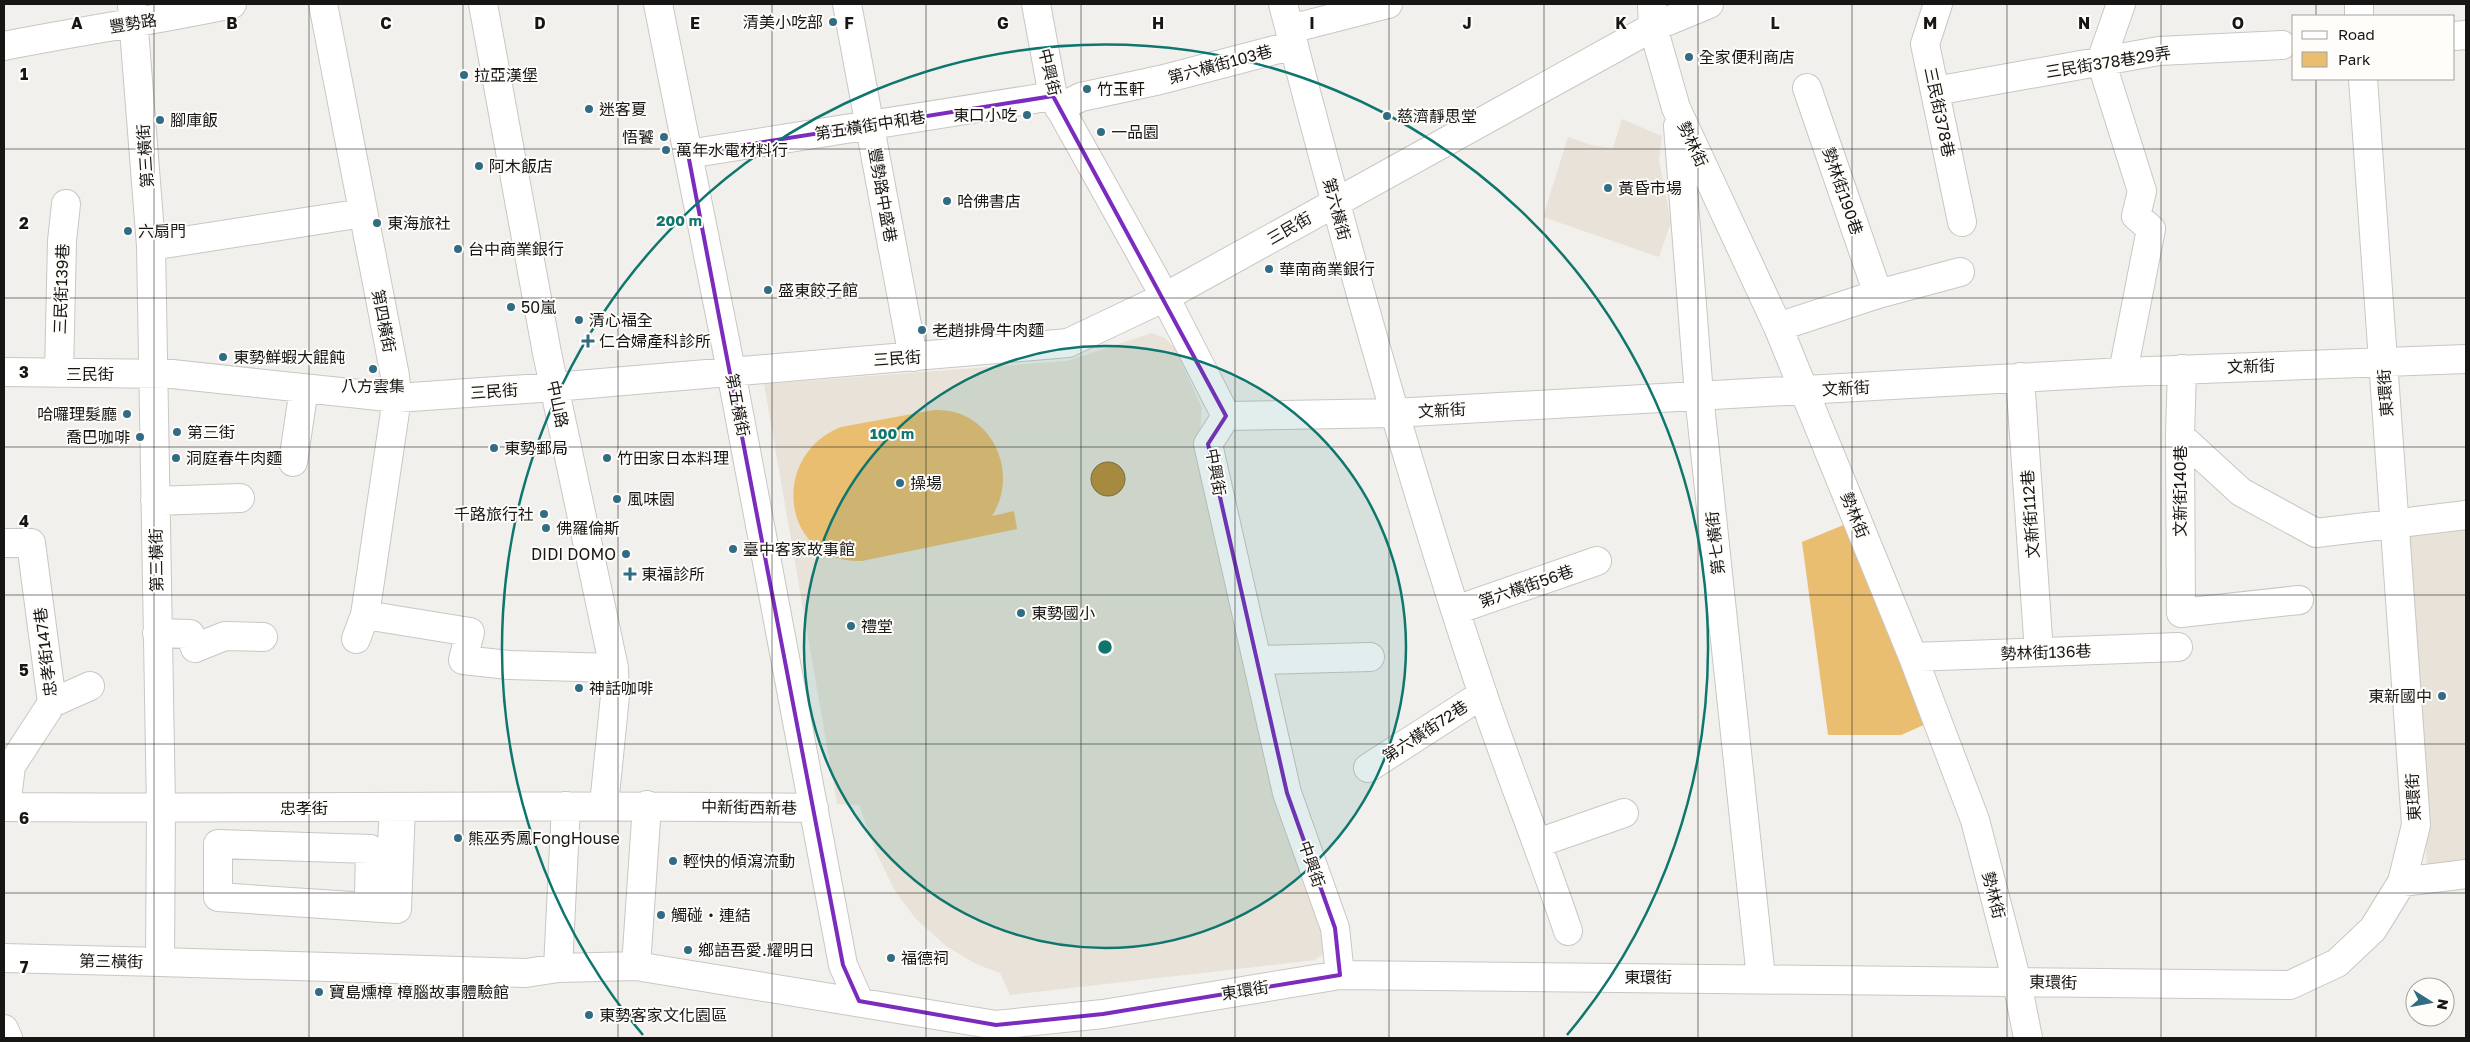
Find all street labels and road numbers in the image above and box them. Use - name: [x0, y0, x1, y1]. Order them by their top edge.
- street label: 豐勢路: [108, 9, 158, 37]
- street label: 第六橫街103巷: [1166, 40, 1274, 88]
- street label: 三民街378巷29弄: [2044, 42, 2172, 82]
- street label: 中興街: [1035, 46, 1065, 98]
- street label: 三民街378巷: [1921, 65, 1959, 159]
- street label: 第五橫街中和巷: [813, 106, 927, 144]
- street label: 勢林街: [1674, 118, 1712, 170]
- street label: 第三橫街: [133, 123, 157, 189]
- street label: 勢林街190巷: [1819, 145, 1867, 237]
- street label: 豐勢路中盛巷: [865, 146, 901, 244]
- street label: 第六橫街: [1319, 175, 1355, 243]
- street label: 三民街: [1263, 207, 1315, 249]
- street label: 三民街139巷: [49, 243, 73, 335]
- street label: 第四橫街: [368, 288, 400, 354]
- street label: 三民街: [872, 346, 922, 370]
- street label: 文新街: [2227, 355, 2275, 377]
- street label: 三民街: [66, 364, 114, 384]
- street label: 東環街: [2373, 368, 2397, 418]
- street label: 第五橫街: [722, 372, 754, 438]
- street label: 文新街: [1822, 377, 1870, 399]
- street label: 中山路: [543, 378, 573, 430]
- street label: 三民街: [469, 379, 519, 403]
- street label: 文新街: [1418, 399, 1466, 421]
- street label: 文新街140巷: [2170, 445, 2190, 537]
- street label: 中興街: [1202, 447, 1230, 497]
- street label: 文新街112巷: [2017, 469, 2043, 559]
- street label: 勢林街: [1837, 489, 1873, 541]
- street label: 第七橫街: [1702, 510, 1728, 576]
- street label: 第三橫街: [145, 528, 167, 592]
- street label: 第六橫街56巷: [1476, 560, 1576, 612]
- street label: 忠孝街147巷: [30, 606, 60, 698]
- street label: 勢林街136巷: [2000, 640, 2092, 664]
- street label: 第六橫街72巷: [1379, 696, 1471, 766]
- street label: 東環街: [2402, 773, 2424, 821]
- street label: 中新街西新巷: [701, 796, 797, 818]
- street label: 忠孝街: [280, 798, 328, 818]
- street label: 中興街: [1295, 838, 1329, 890]
- street label: 勢林街: [1978, 869, 2010, 921]
- street label: 第三橫街: [79, 950, 143, 972]
- street label: 東環街: [1624, 967, 1672, 987]
- street label: 東環街: [2029, 972, 2077, 992]
- street label: 東環街: [1220, 976, 1270, 1004]

